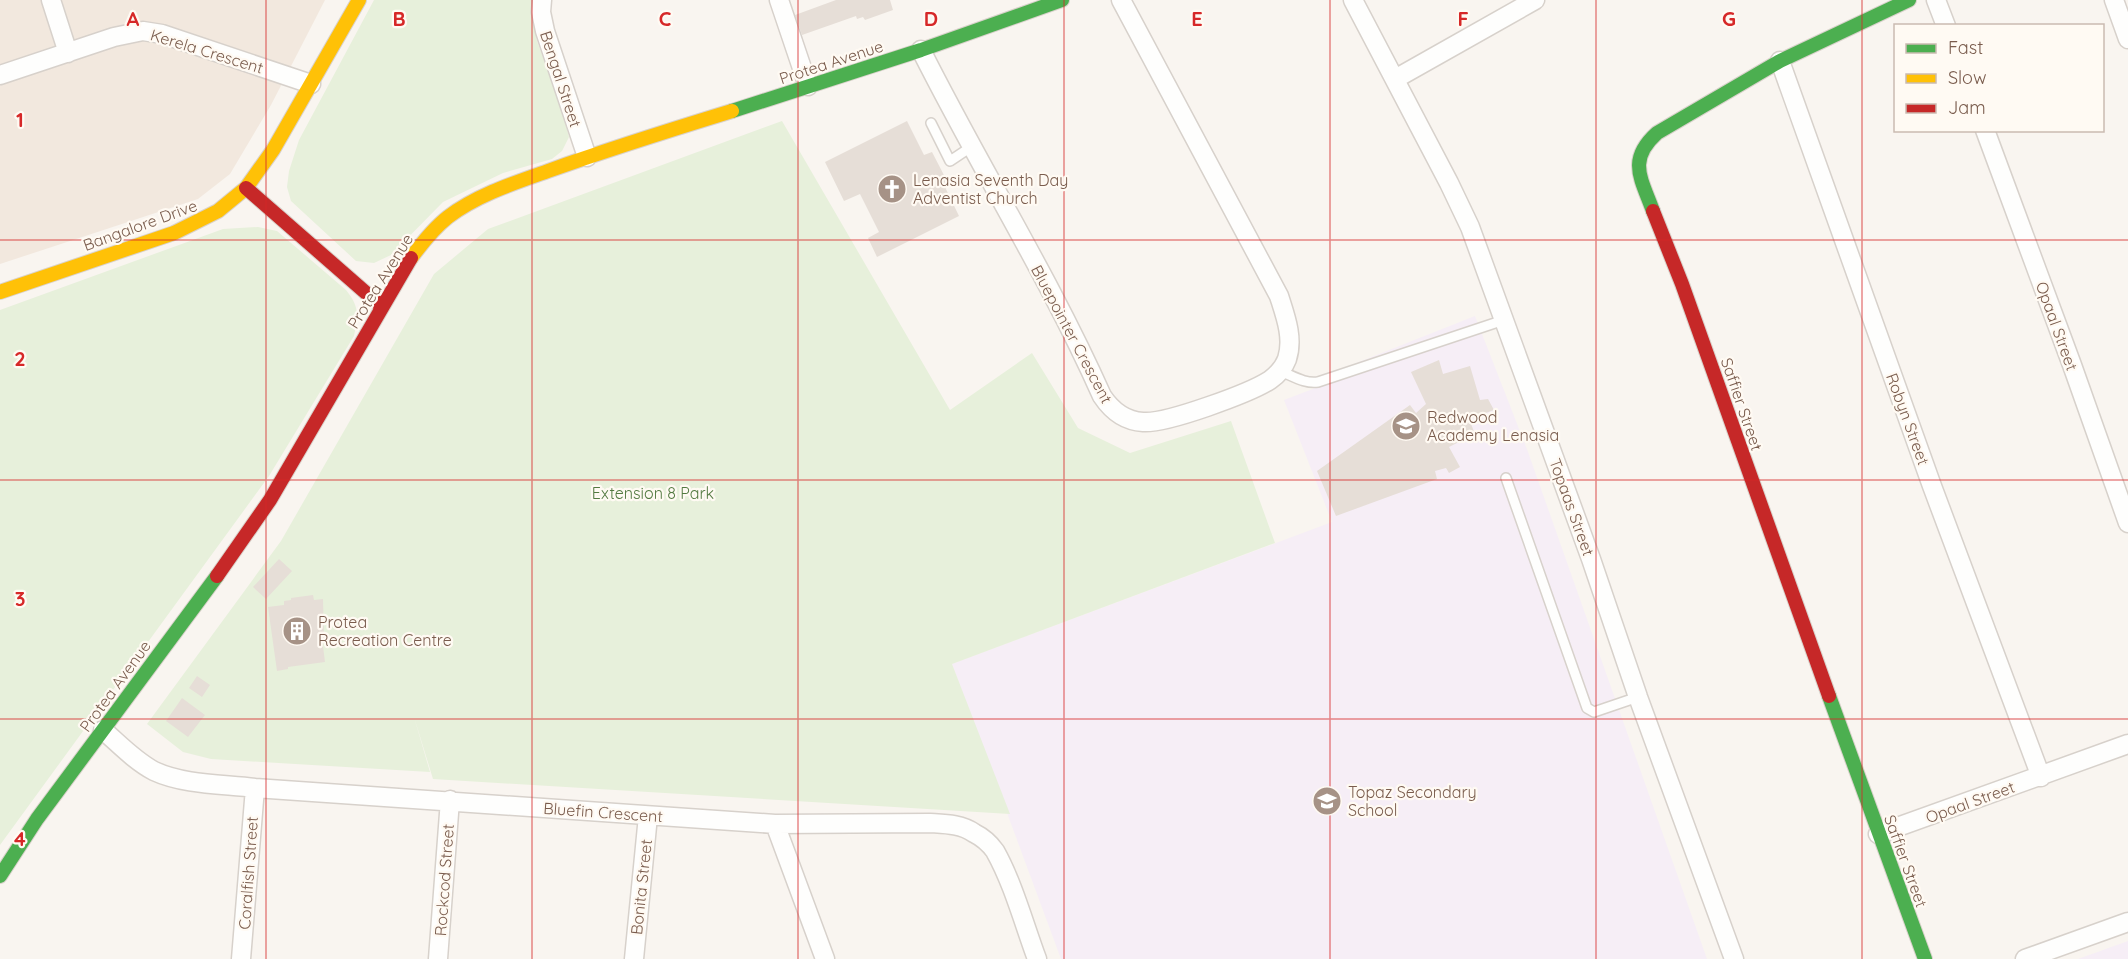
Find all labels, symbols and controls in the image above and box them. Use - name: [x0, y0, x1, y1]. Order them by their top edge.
- text: A: [127, 6, 140, 31]
- text: B: [392, 6, 406, 31]
- text: C: [659, 6, 672, 31]
- text: D: [924, 6, 938, 31]
- text: E: [1191, 6, 1203, 31]
- text: F: [1457, 6, 1469, 31]
- text: G: [1722, 6, 1736, 31]
- street label: Kerela Crescent: [148, 24, 266, 78]
- legend: [1894, 24, 2104, 132]
- street label: Bengal Street: [536, 28, 586, 130]
- street label: Protea Avenue: [776, 36, 886, 88]
- text: Fast: [1948, 36, 1983, 59]
- text: Slow: [1948, 66, 1986, 89]
- text: Jam: [1948, 96, 1986, 119]
- text: 1: [16, 107, 24, 132]
- place label: Lenasia Seventh Day Adventist Church: [913, 170, 1068, 208]
- church icon: Lenasia Seventh Day Adventist Church: [876, 173, 908, 205]
- street label: Bangalore Drive: [80, 195, 200, 255]
- street label: Protea Avenue: [343, 230, 417, 332]
- street label: Bluepointer Crescent: [1027, 261, 1117, 407]
- street label: Opaal Street: [2032, 279, 2082, 373]
- text: 2: [14, 346, 26, 371]
- street label: Saffier Street: [1717, 355, 1767, 453]
- street label: Robyn Street: [1882, 370, 1934, 468]
- place label: Redwood Academy Lenasia: [1427, 407, 1559, 445]
- school or university icon: Redwood Academy Lenasia: [1390, 410, 1422, 442]
- street label: Topaas Street: [1545, 456, 1599, 558]
- park label: Extension 8 Park: [592, 483, 714, 503]
- text: 3: [15, 586, 25, 611]
- place label: Protea Recreation Centre: [318, 612, 452, 650]
- building icon: Protea Recreation Centre: [281, 615, 313, 647]
- street label: Protea Avenue: [75, 636, 155, 736]
- street label: Opaal Street: [1923, 777, 2017, 827]
- place label: Topaz Secondary School: [1348, 782, 1477, 820]
- school or university icon: Topaz Secondary School: [1311, 785, 1343, 817]
- street label: Bluefin Crescent: [543, 798, 663, 826]
- street label: Saffier Street: [1880, 812, 1932, 910]
- street label: Coralfish Street: [234, 816, 262, 930]
- street label: Rockcod Street: [430, 823, 458, 937]
- text: 4: [14, 826, 26, 851]
- street label: Bonita Street: [626, 838, 656, 936]

